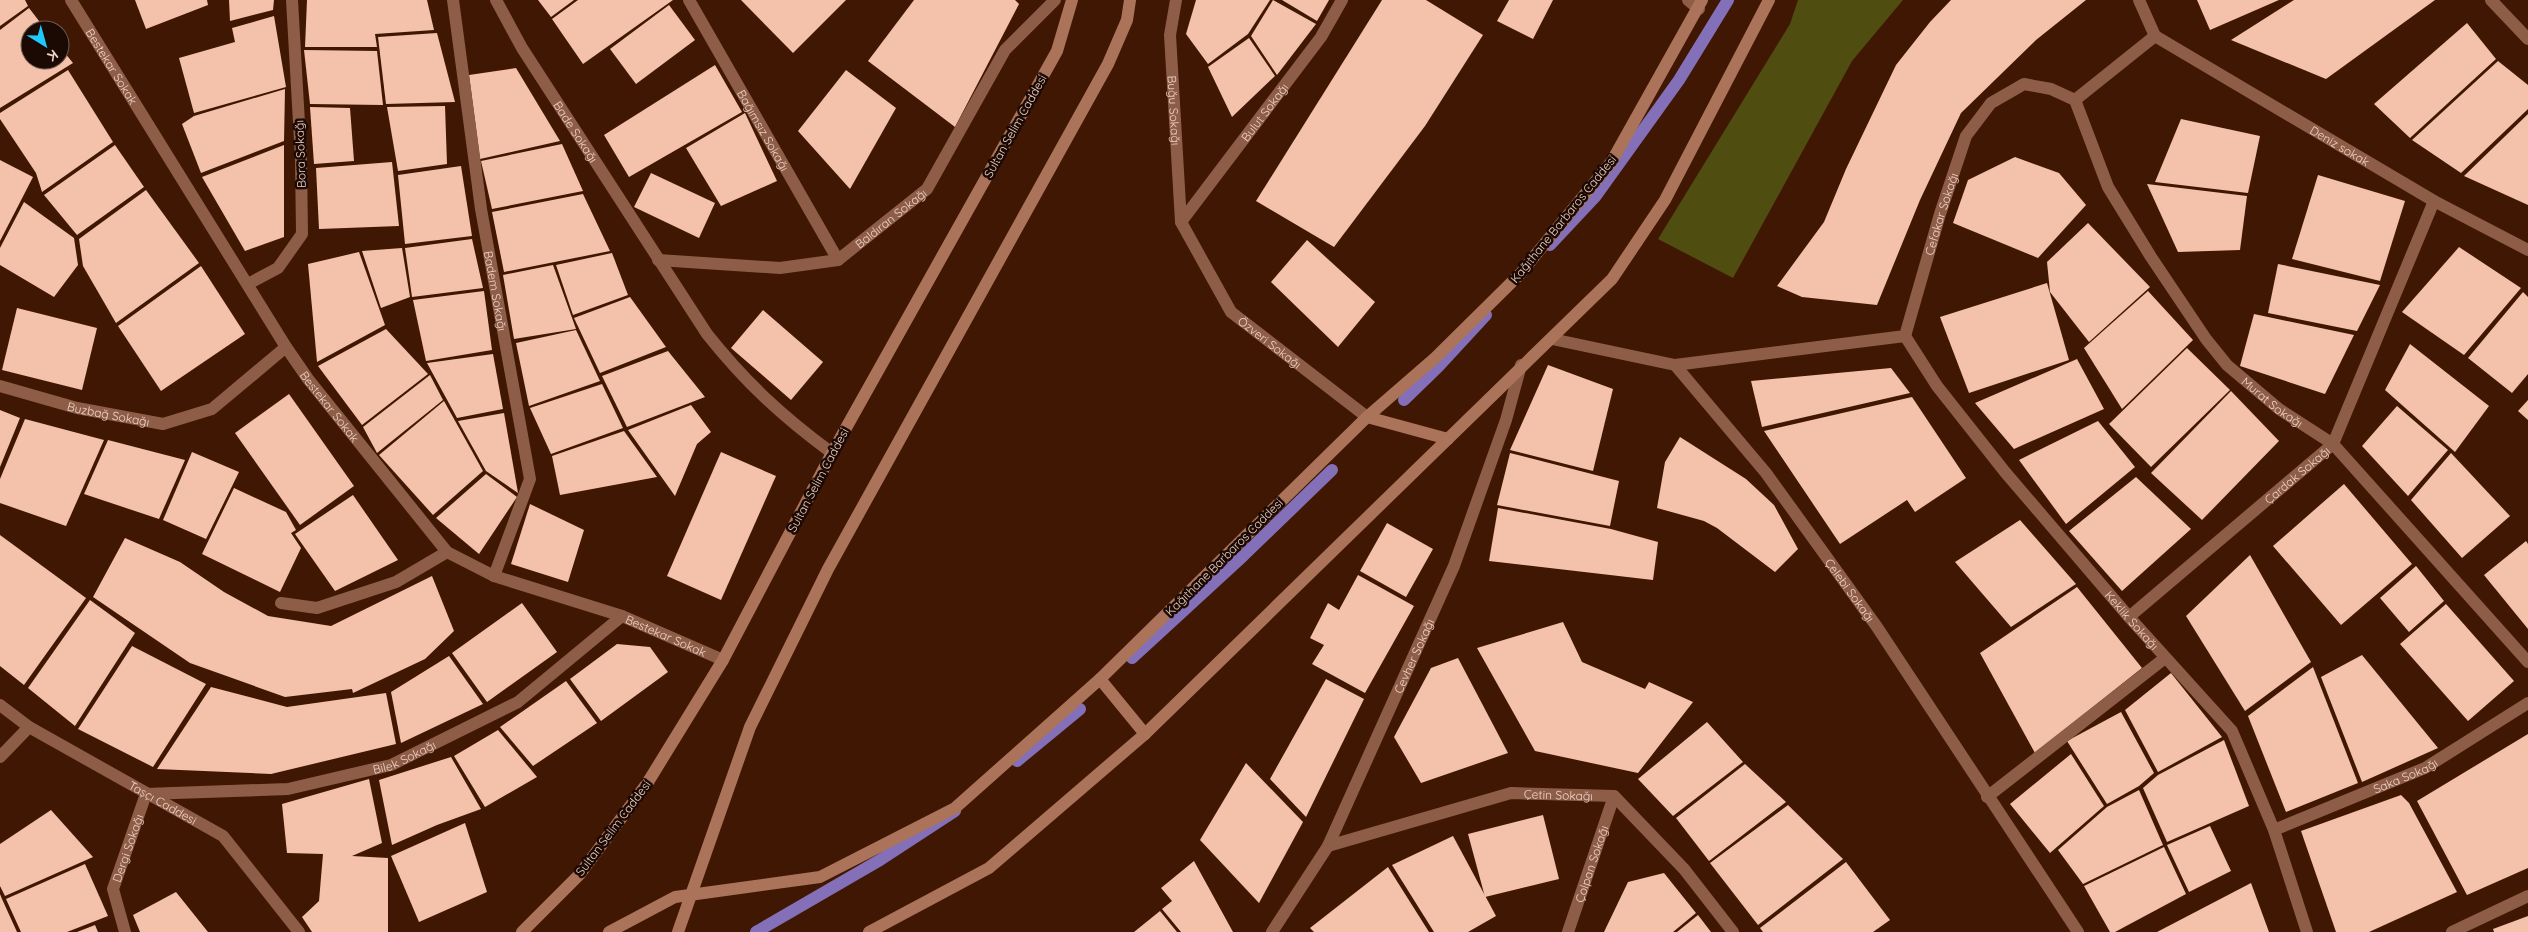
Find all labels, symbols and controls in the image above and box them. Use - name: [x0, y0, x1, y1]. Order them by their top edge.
- north arrow: [20, 20, 70, 70]
- street label: Bestekar Sokak: [83, 26, 141, 107]
- text: K: [44, 45, 62, 65]
- street label: Sultan Selim Caddesi: [980, 72, 1050, 180]
- street label: Buğu Sokağı: [1165, 75, 1184, 146]
- street label: Bulut Sokağı: [1237, 80, 1291, 144]
- street label: Bağımsız Sokağı: [734, 87, 793, 173]
- street label: Bade Sokağı: [551, 98, 601, 165]
- street label: Bora Sokağı: [291, 120, 309, 188]
- street label: Deniz sokak: [2307, 122, 2373, 169]
- street label: Kağıthane Barbaros Caddesi: [1507, 152, 1619, 286]
- street label: Cefakar Sokağı: [1921, 171, 1961, 257]
- street label: Baldıran Sokağı: [852, 185, 929, 251]
- street label: Badem Sokağı: [481, 250, 510, 332]
- street label: Özveri Sokağı: [1235, 313, 1305, 371]
- street label: Bestekar Sokak: [297, 368, 363, 445]
- street label: Murat Sokağı: [2239, 373, 2306, 430]
- street label: Buzbağ Sokağı: [66, 398, 151, 429]
- street label: Sultan Selim Caddesi: [784, 425, 852, 535]
- street label: Çardak Sokağı: [2261, 443, 2333, 507]
- street label: Kağıthane Barbaros Caddesi: [1162, 495, 1286, 619]
- street label: Çelebi Sokağı: [1822, 555, 1878, 625]
- street label: Keklik Sokağı: [2102, 587, 2162, 653]
- street label: Bestekar Sokak: [623, 611, 709, 659]
- street label: Cevher Sokağı: [1390, 616, 1437, 696]
- street label: Bilek Sokağı: [371, 737, 438, 777]
- street label: Saka Sokağı: [2371, 755, 2440, 796]
- street label: Taşçı Caddesi: [126, 777, 200, 827]
- street label: Sultan Selim Caddesi: [572, 777, 654, 879]
- street label: Çetin Sokağı: [1524, 786, 1593, 803]
- street label: Dergi Sokağı: [108, 812, 146, 884]
- street label: Çolpan Sokağı: [1571, 823, 1611, 904]

